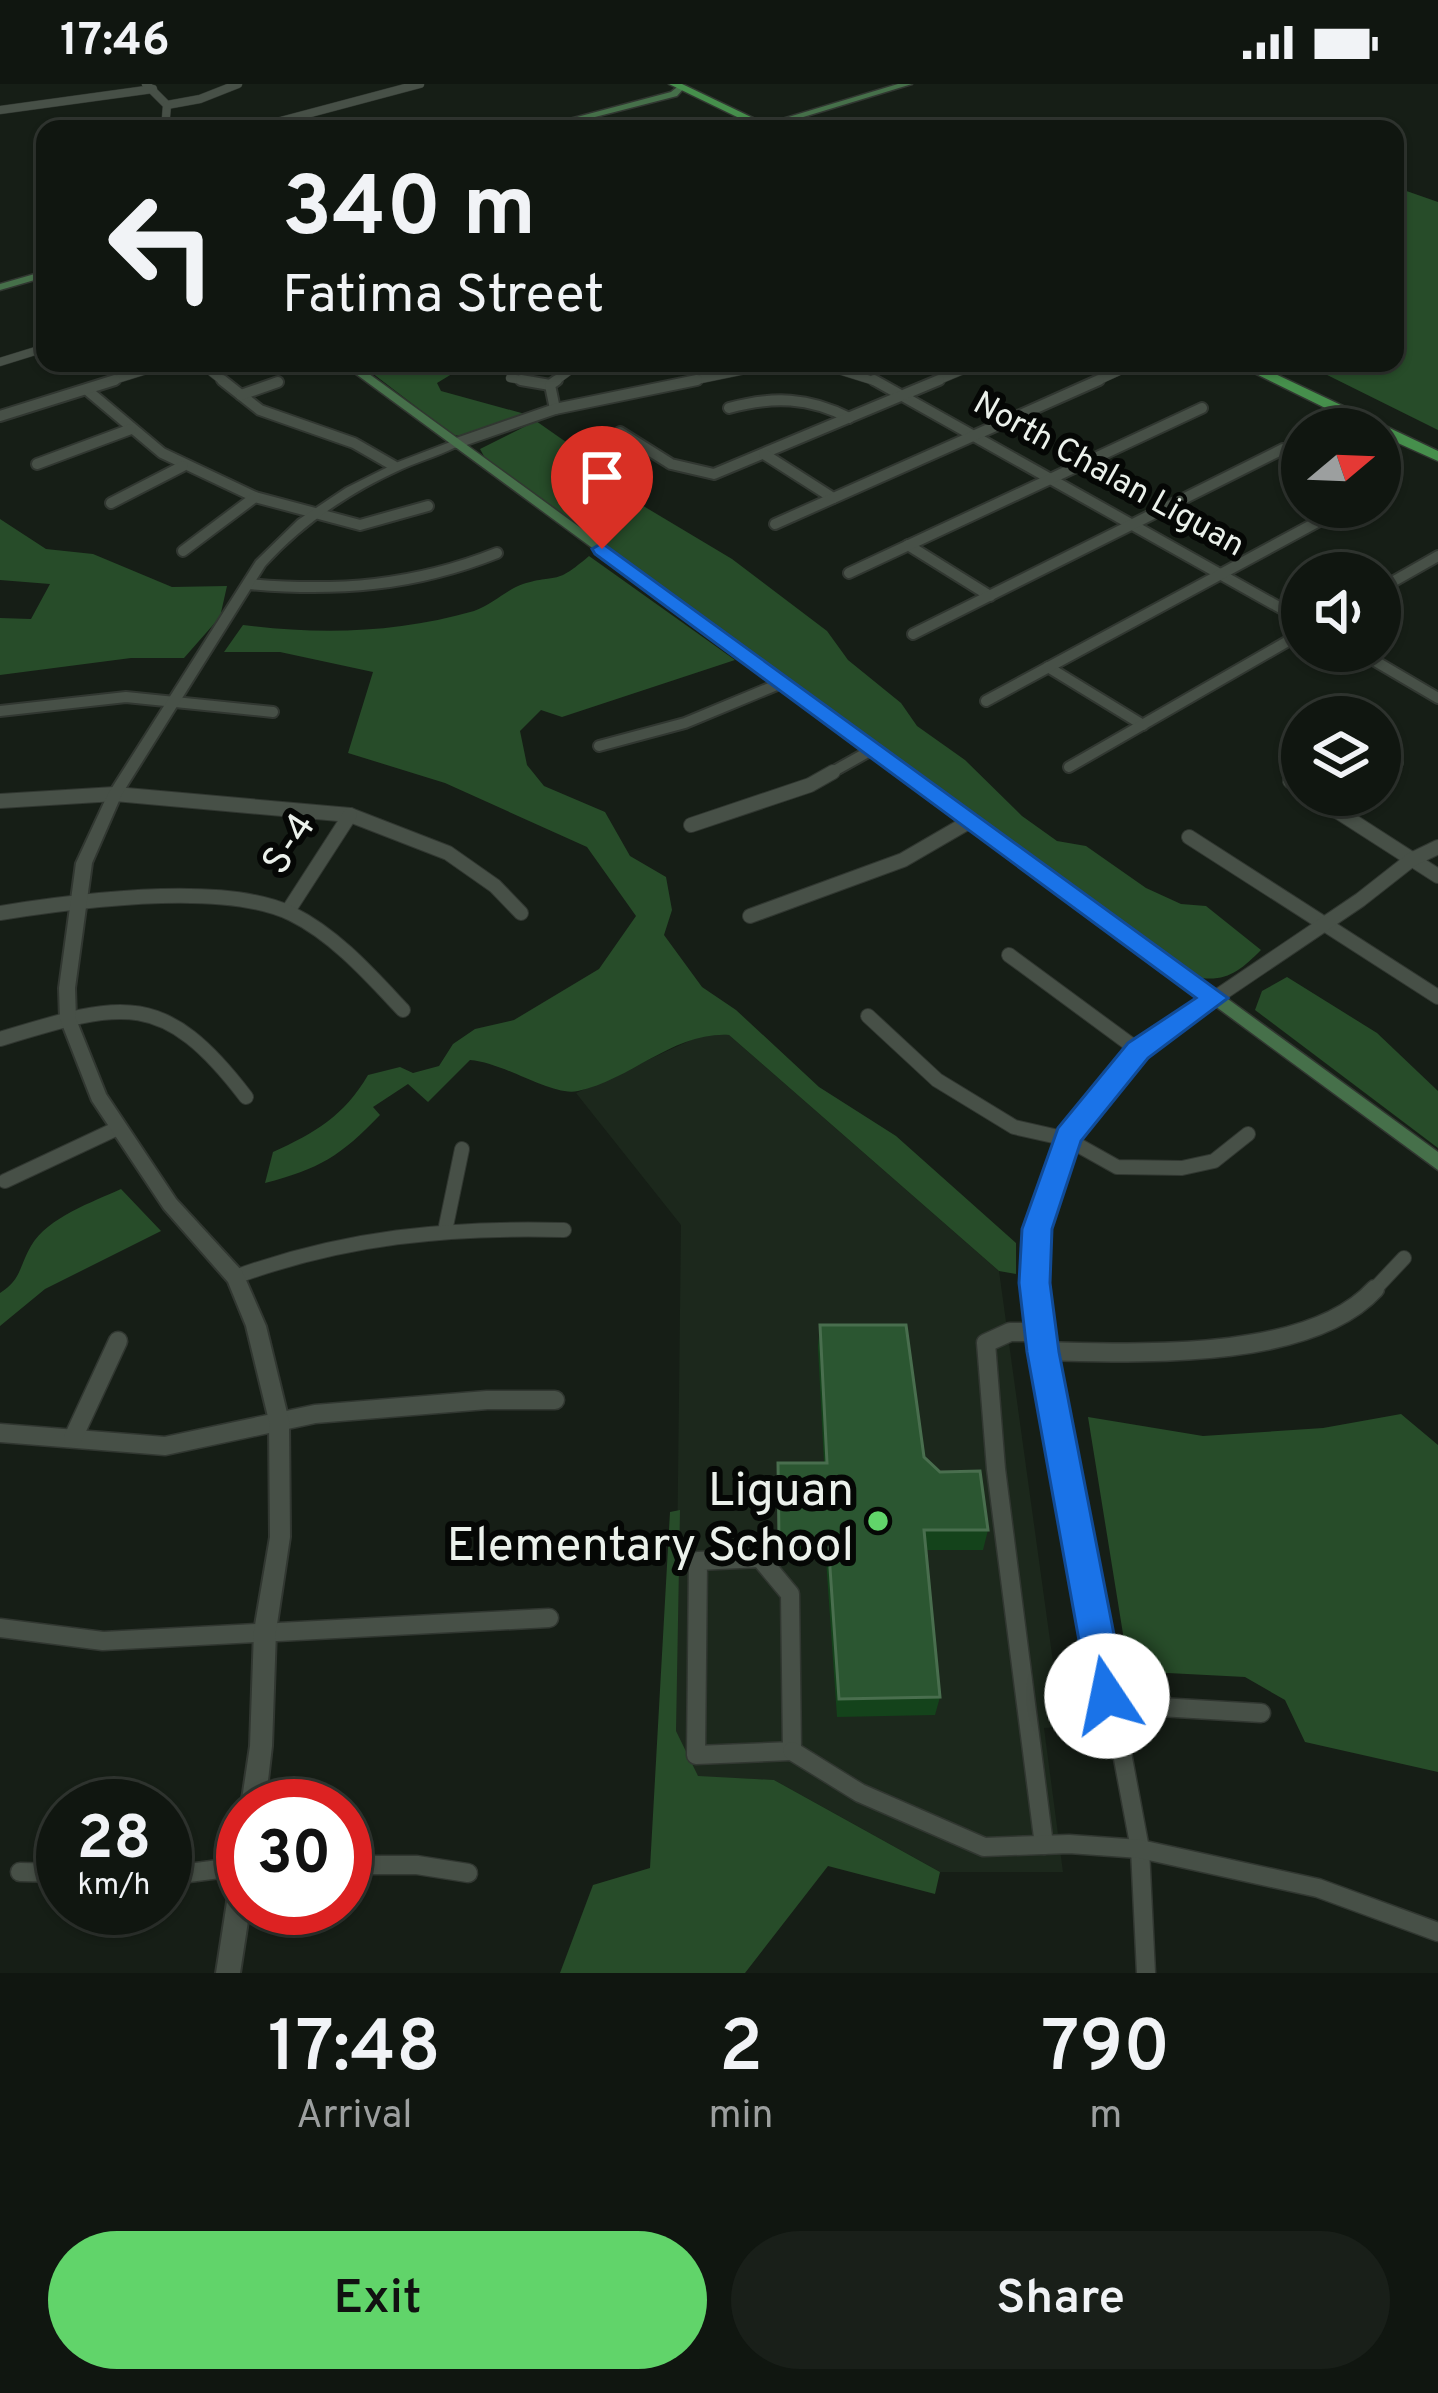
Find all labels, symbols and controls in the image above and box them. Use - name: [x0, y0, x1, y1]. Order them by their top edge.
- text: 17:46: [60, 14, 170, 71]
- text: 340 m: [282, 159, 536, 265]
- icon: left: [84, 168, 240, 324]
- text: Fatima Street: [282, 263, 604, 332]
- street label: North Chalan Liguan: [965, 384, 1251, 568]
- north arrow: [1281, 408, 1401, 528]
- map controls: [1281, 408, 1401, 816]
- pin: [551, 426, 653, 549]
- icon: arrive: [569, 444, 635, 510]
- button: sound: [1281, 552, 1401, 672]
- button: layers: [1281, 696, 1401, 816]
- street label: S-4: [253, 805, 329, 885]
- place label: Liguan Elementary School: [447, 1463, 854, 1578]
- marker: Liguan Elementary School: [865, 1508, 891, 1534]
- position arrow: [1044, 1633, 1170, 1759]
- speed limit sign: 30: [216, 1779, 372, 1935]
- text: 28: [77, 1804, 151, 1880]
- text: km/h: [78, 1868, 150, 1905]
- text: 17:48: [268, 2005, 441, 2097]
- text: 2: [719, 2005, 763, 2097]
- text: 790: [1041, 2005, 1170, 2097]
- text: Arrival: [296, 2093, 412, 2142]
- text: min: [709, 2093, 773, 2142]
- text: m: [1089, 2093, 1122, 2142]
- button: Exit: [48, 2231, 707, 2369]
- button: Share: [731, 2231, 1390, 2369]

